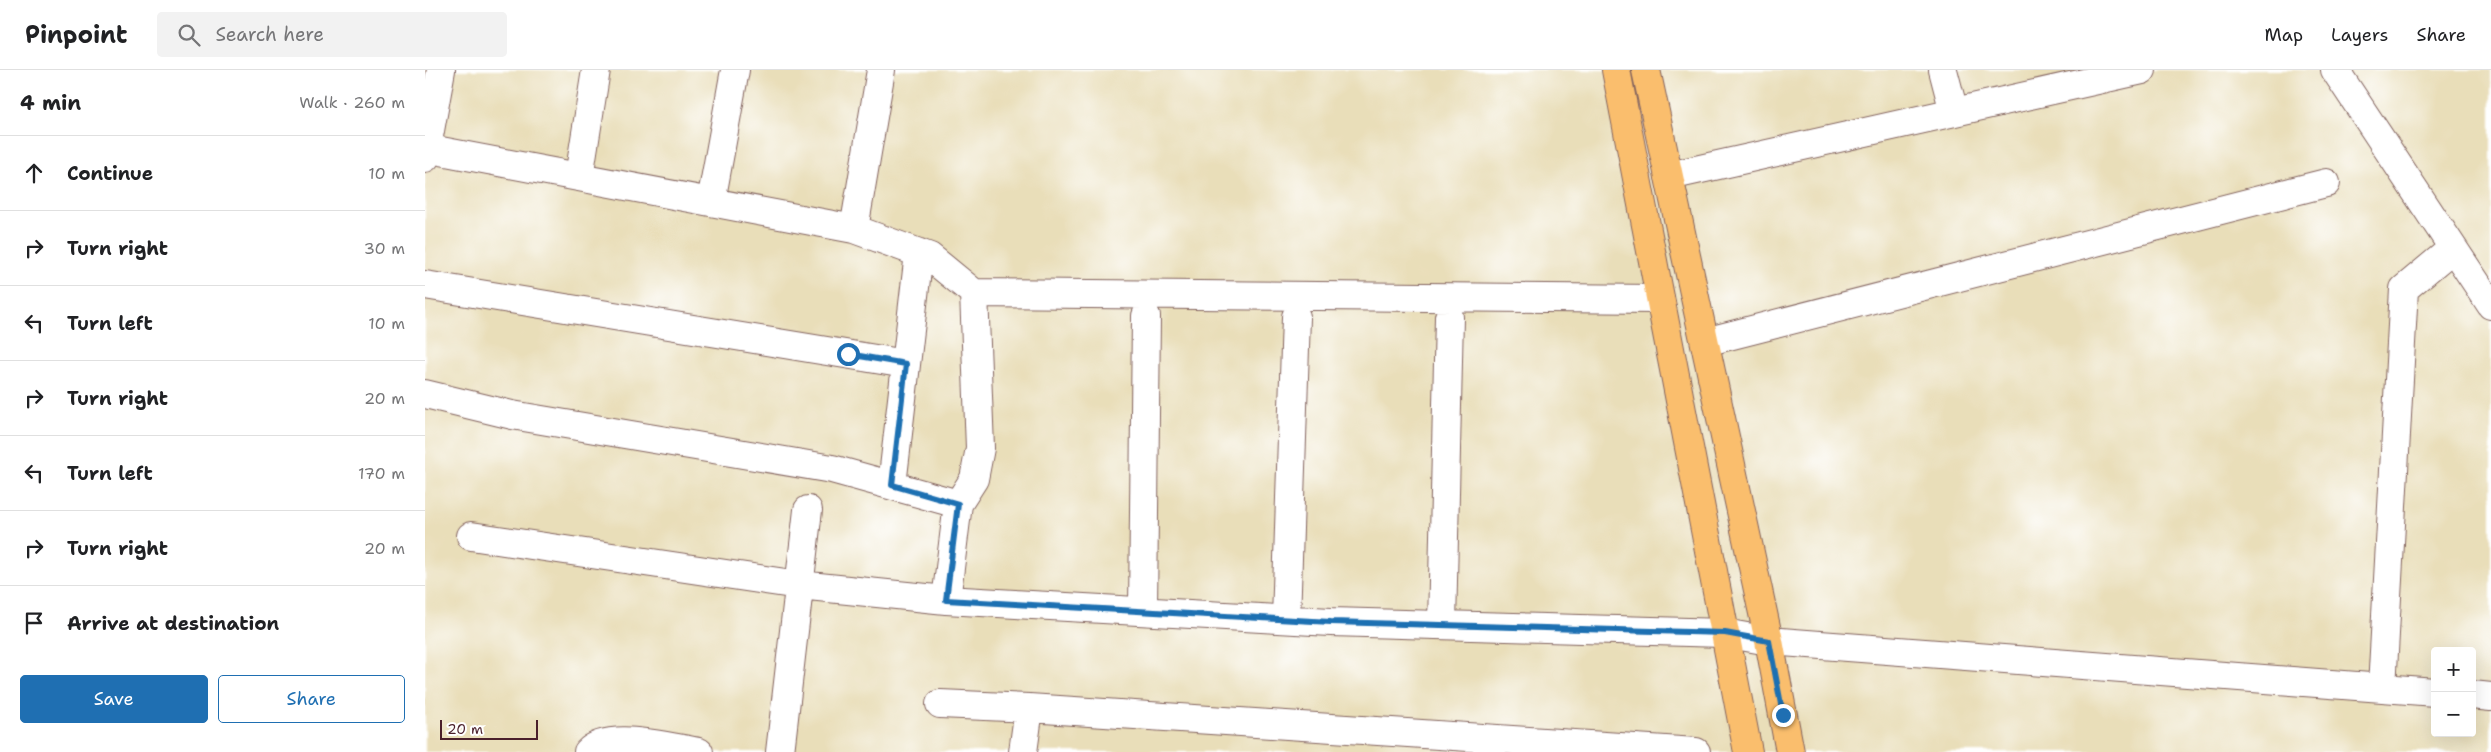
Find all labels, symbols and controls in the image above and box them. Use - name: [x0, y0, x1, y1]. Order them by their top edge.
- search box: [157, 12, 507, 57]
- text: Pinpoint: [25, 19, 127, 51]
- icon: search: [175, 21, 203, 49]
- text: Search here: [215, 22, 324, 47]
- text: Map: [2265, 23, 2303, 47]
- text: Layers: [2331, 23, 2388, 47]
- text: Share: [2416, 23, 2466, 47]
- text: 4 min: [20, 89, 81, 117]
- text: Walk · 260 m: [299, 92, 405, 113]
- icon: ahead: [20, 159, 48, 187]
- text: Continue: [67, 161, 153, 186]
- text: 10 m: [368, 163, 405, 184]
- icon: right: [20, 234, 48, 262]
- text: Turn right: [67, 236, 168, 261]
- text: 30 m: [364, 238, 405, 259]
- icon: left: [20, 309, 48, 337]
- text: Turn left: [67, 311, 153, 336]
- text: 10 m: [368, 313, 405, 334]
- route start: [837, 343, 860, 366]
- icon: right: [20, 384, 48, 412]
- text: Turn right: [67, 386, 168, 411]
- text: 20 m: [364, 388, 405, 409]
- icon: left: [20, 459, 48, 487]
- text: Turn left: [67, 461, 153, 486]
- text: 170 m: [358, 463, 405, 484]
- icon: right: [20, 534, 48, 562]
- text: Turn right: [67, 536, 168, 561]
- text: 20 m: [364, 538, 405, 559]
- icon: arrive: [20, 609, 48, 637]
- text: Arrive at destination: [67, 611, 279, 636]
- map controls: [2431, 647, 2476, 737]
- button: +: [2431, 647, 2476, 692]
- button: Save: [20, 675, 208, 723]
- button: Share: [218, 675, 405, 723]
- button: −: [2431, 692, 2476, 737]
- route end: [1772, 704, 1795, 727]
- scale bar: [440, 717, 537, 740]
- text: 20 m: [447, 720, 483, 738]

